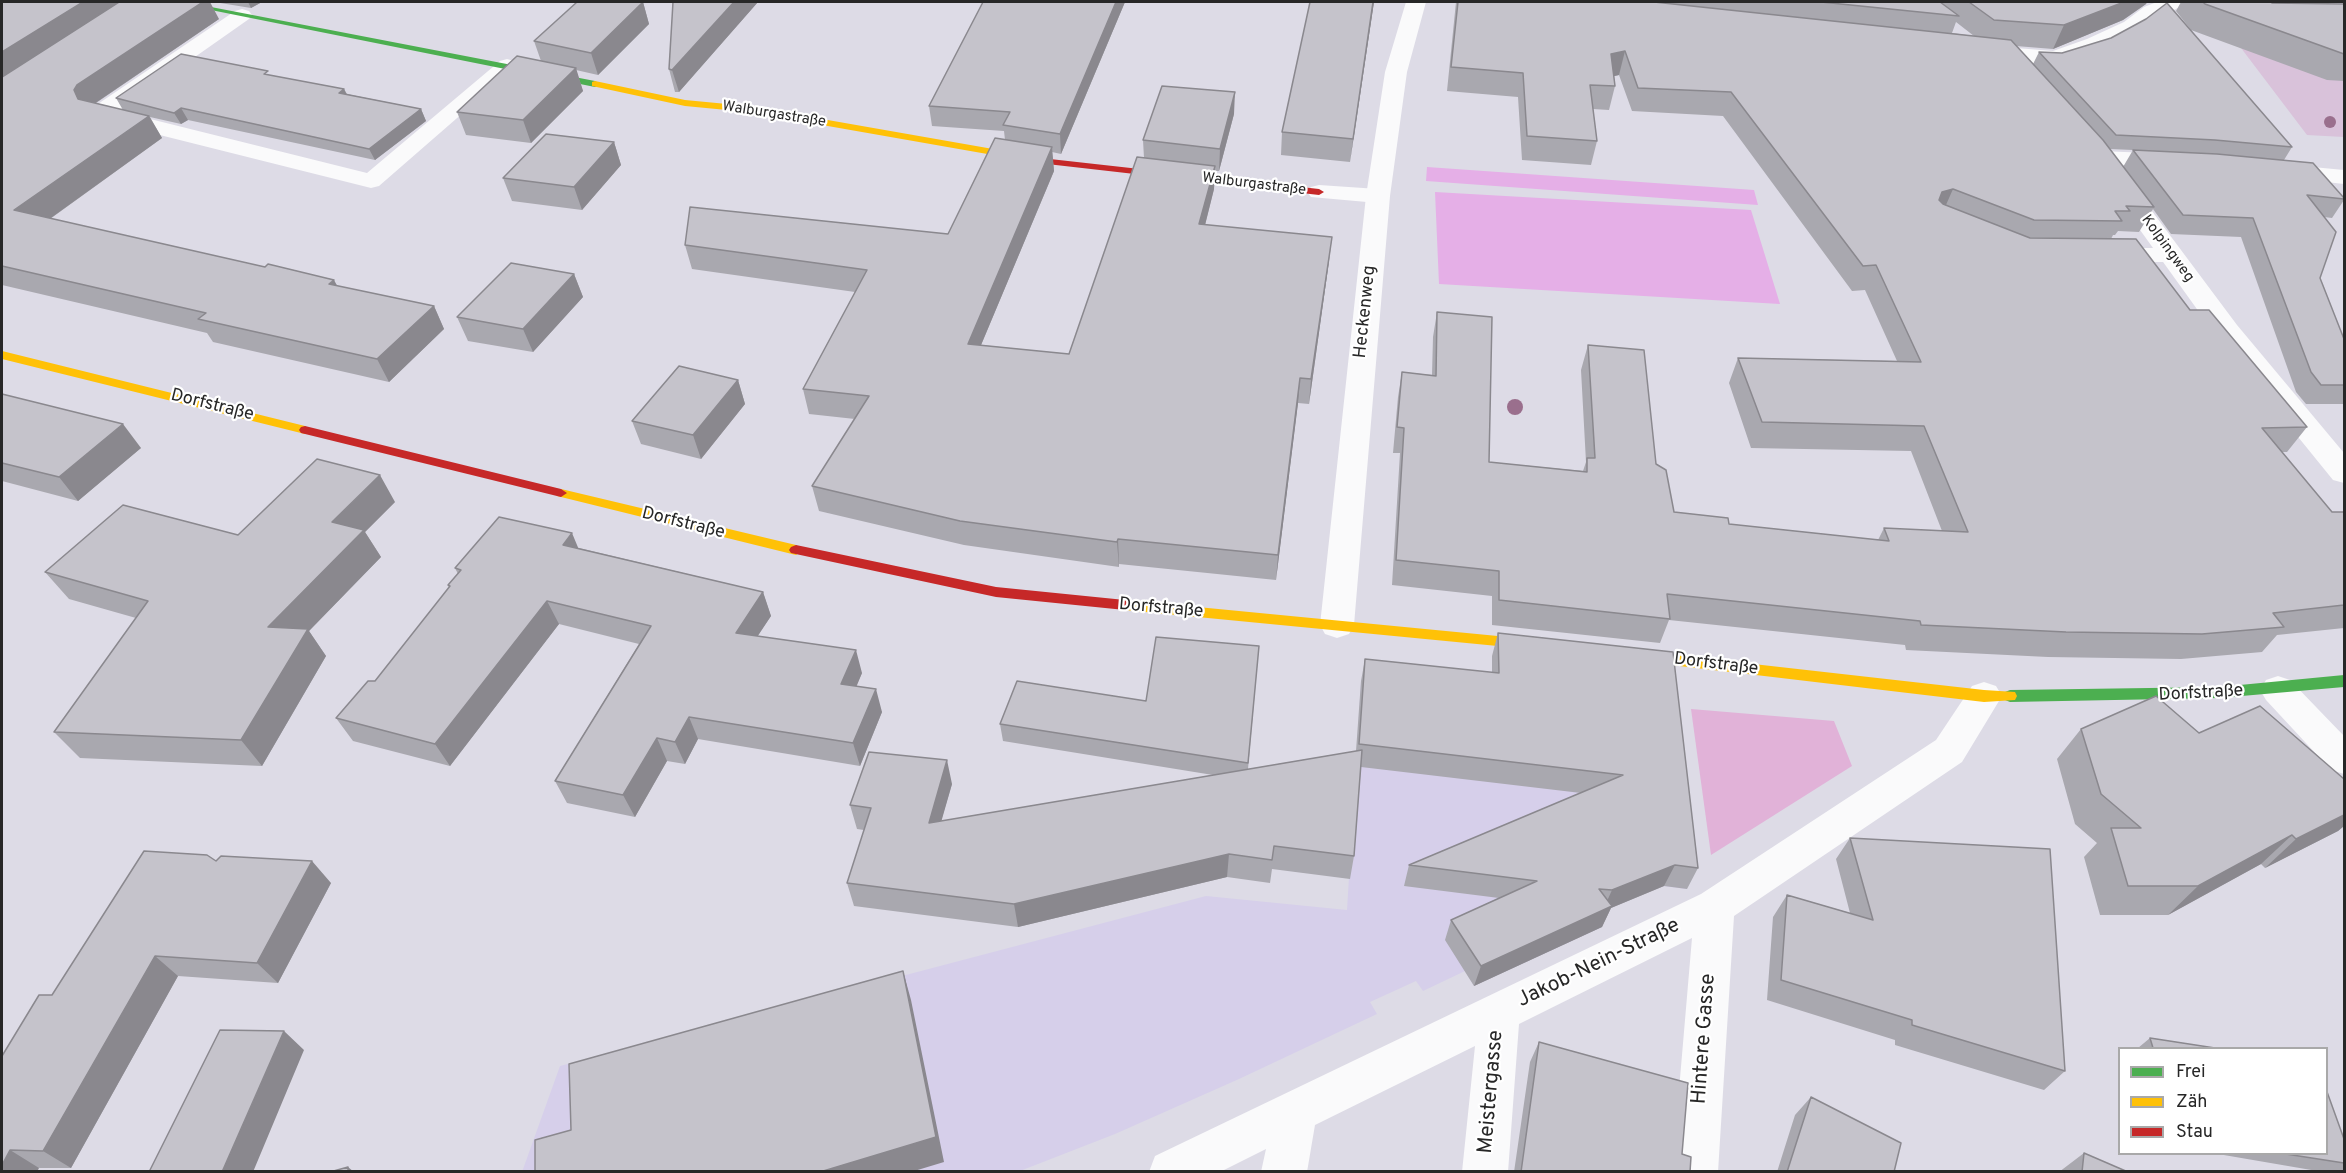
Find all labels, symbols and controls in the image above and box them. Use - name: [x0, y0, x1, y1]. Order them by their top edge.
- street label: Walburgastraße: [721, 98, 827, 132]
- street label: Walburgastraße: [1201, 170, 1307, 200]
- street label: Kolpingweg: [2137, 212, 2197, 286]
- street label: Heckenweg: [1350, 264, 1382, 360]
- street label: Dorfstraße: [168, 385, 256, 427]
- street label: Dorfstraße: [639, 503, 727, 545]
- street label: Dorfstraße: [1118, 595, 1204, 623]
- street label: Dorfstraße: [1673, 649, 1759, 681]
- street label: Dorfstraße: [2158, 681, 2244, 707]
- street label: Jakob-Nein-Straße: [1514, 914, 1684, 1014]
- street label: Hintere Gasse: [1688, 973, 1722, 1105]
- street label: Meistergasse: [1474, 1029, 1510, 1155]
- legend: [2118, 1047, 2328, 1155]
- text: Frei: [2176, 1061, 2206, 1084]
- text: Zäh: [2176, 1091, 2207, 1114]
- text: Stau: [2176, 1121, 2213, 1144]

